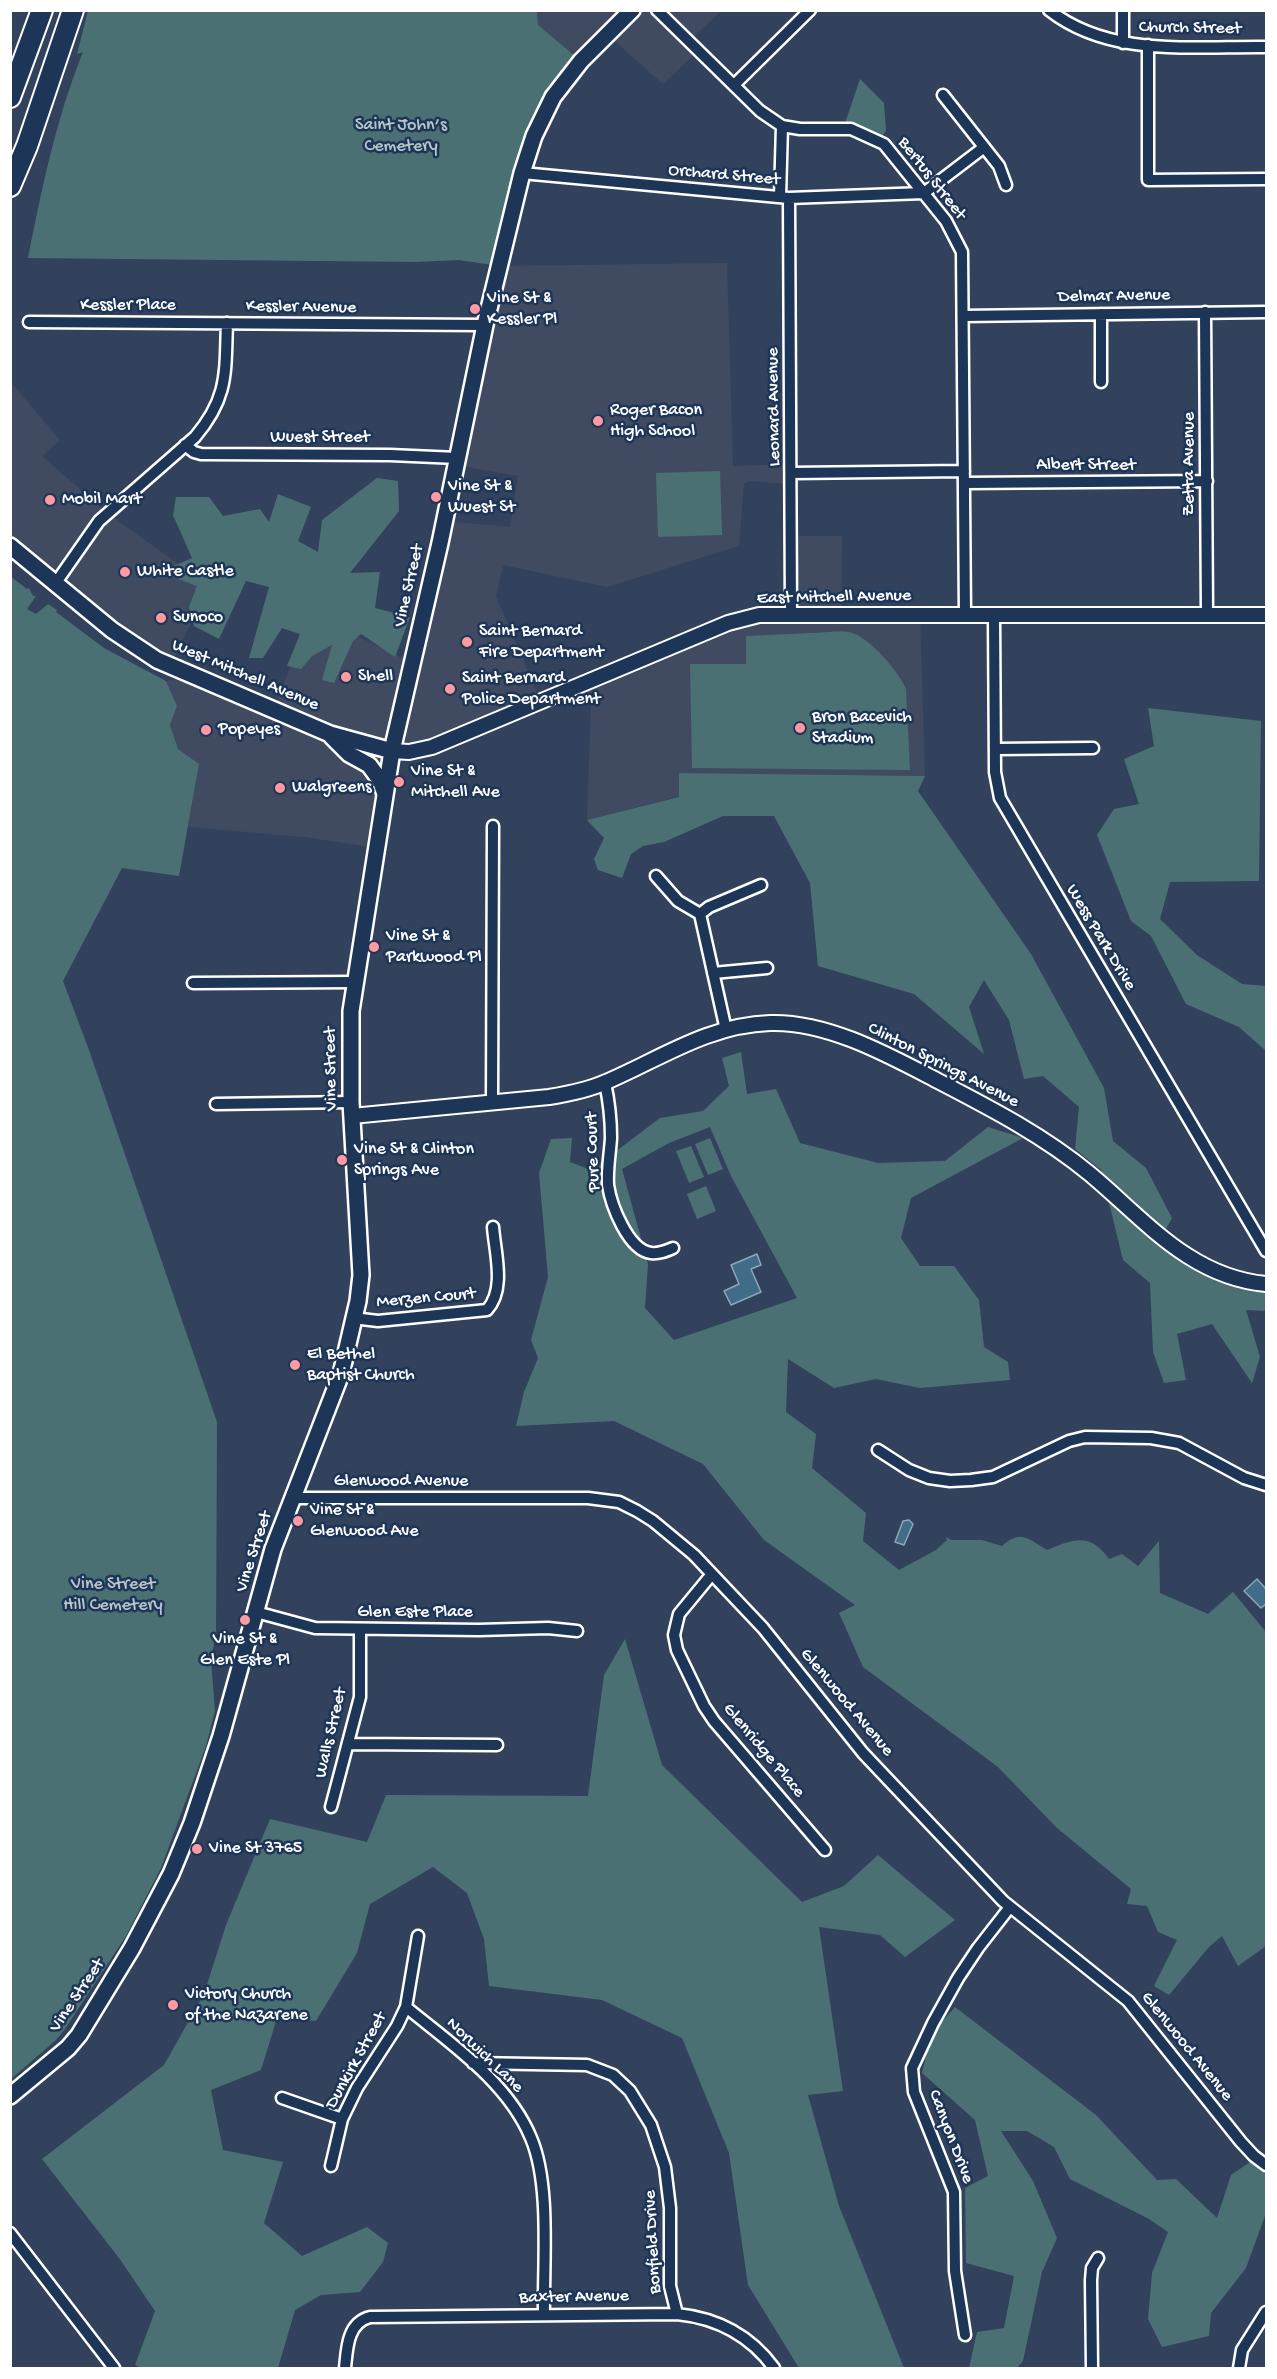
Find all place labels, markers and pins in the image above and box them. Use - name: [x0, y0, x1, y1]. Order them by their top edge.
- place label: Vine St & Kessler Pl: [487, 288, 557, 330]
- marker: Vine St & Kessler Pl: [468, 302, 482, 316]
- place label: Roger Bacon High School: [610, 400, 702, 442]
- marker: Roger Bacon High School: [591, 414, 605, 428]
- place label: Vine St & Wuest St: [448, 476, 515, 518]
- place label: Mobil Mart: [62, 489, 142, 511]
- marker: Vine St & Wuest St: [429, 490, 443, 504]
- marker: Mobil Mart: [43, 493, 57, 507]
- place label: White Castle: [137, 561, 234, 583]
- marker: White Castle: [118, 565, 132, 579]
- place label: Sunoco: [173, 607, 223, 629]
- marker: Sunoco: [154, 611, 168, 625]
- place label: Saint Bernard Fire Department: [479, 621, 604, 664]
- marker: Saint Bernard Fire Department: [460, 635, 474, 649]
- place label: Shell: [358, 666, 393, 688]
- place label: Saint Bernard Police Department: [462, 668, 600, 710]
- marker: Shell: [339, 670, 353, 684]
- marker: Saint Bernard Police Department: [443, 682, 457, 696]
- place label: Bron Bacevich Stadium: [812, 707, 912, 750]
- place label: Popeyes: [218, 719, 280, 741]
- marker: Bron Bacevich Stadium: [793, 721, 807, 735]
- marker: Popeyes: [199, 723, 213, 737]
- place label: Vine St & Mitchell Ave: [411, 761, 500, 804]
- marker: Vine St & Mitchell Ave: [392, 775, 406, 789]
- place label: Walgreens: [292, 777, 372, 799]
- marker: Walgreens: [273, 781, 287, 795]
- place label: Vine St & Parkwood Pl: [386, 926, 482, 968]
- marker: Vine St & Parkwood Pl: [367, 940, 381, 954]
- place label: Vine St & Clinton Springs Ave: [354, 1139, 474, 1182]
- marker: Vine St & Clinton Springs Ave: [335, 1153, 349, 1167]
- place label: El Bethel Baptist Church: [307, 1344, 415, 1386]
- marker: El Bethel Baptist Church: [288, 1358, 302, 1372]
- place label: Vine St & Glenwood Ave: [310, 1500, 418, 1543]
- marker: Vine St & Glenwood Ave: [291, 1514, 305, 1528]
- marker: Vine St & Glen Este Pl: [238, 1613, 252, 1627]
- place label: Vine St & Glen Este Pl: [200, 1629, 290, 1672]
- place label: Vine St 3765: [209, 1838, 302, 1860]
- marker: Vine St 3765: [190, 1842, 204, 1856]
- place label: Victory Church of the Nazarene: [185, 1984, 308, 2026]
- marker: Victory Church of the Nazarene: [166, 1998, 180, 2012]

